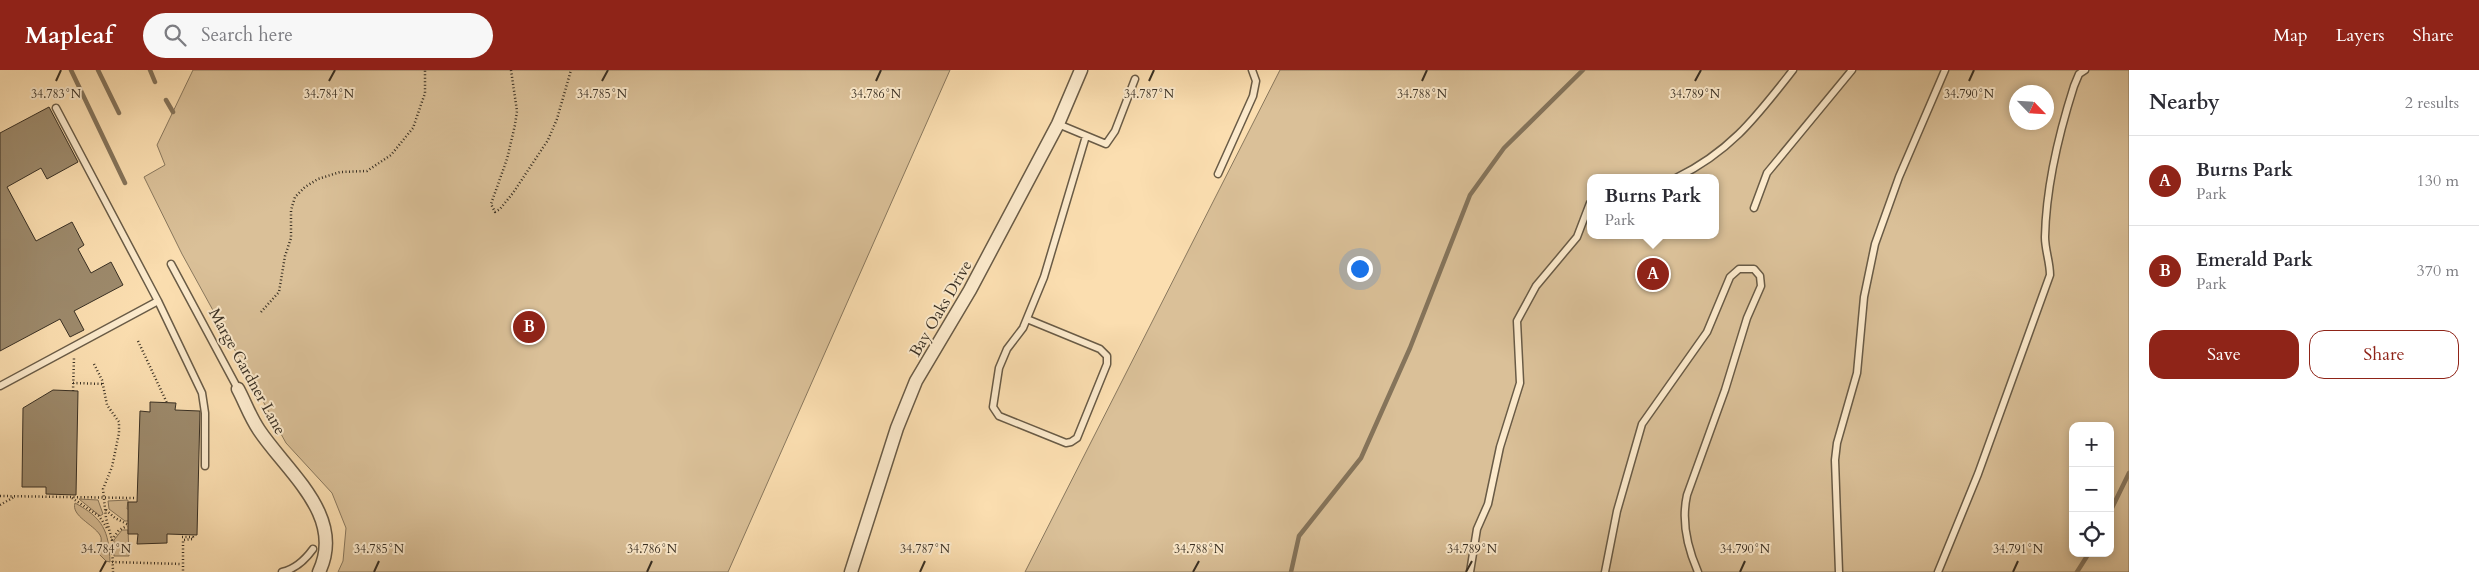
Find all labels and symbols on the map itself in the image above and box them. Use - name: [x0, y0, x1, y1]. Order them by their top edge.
- north arrow: [2009, 85, 2054, 130]
- text: 34.783°N: [31, 86, 82, 102]
- text: 34.784°N: [304, 86, 355, 102]
- text: 34.785°N: [577, 86, 628, 102]
- text: 34.786°N: [851, 86, 902, 102]
- text: 34.787°N: [1124, 86, 1175, 102]
- text: 34.788°N: [1397, 86, 1448, 102]
- text: 34.789°N: [1670, 86, 1721, 102]
- text: 34.790°N: [1944, 86, 1995, 102]
- pin: A: [1637, 255, 1669, 293]
- street label: Bay Oaks Drive: [904, 256, 977, 361]
- your location: [1347, 256, 1373, 282]
- street label: Marge Gardner Lane: [203, 304, 291, 439]
- pin: B: [513, 308, 545, 346]
- text: 34.784°N: [81, 541, 132, 557]
- text: 34.785°N: [354, 541, 405, 557]
- text: 34.786°N: [627, 541, 678, 557]
- text: 34.787°N: [900, 541, 951, 557]
- text: 34.788°N: [1174, 541, 1225, 557]
- text: 34.789°N: [1447, 541, 1498, 557]
- text: 34.790°N: [1720, 541, 1771, 557]
- text: 34.791°N: [1993, 541, 2044, 557]

